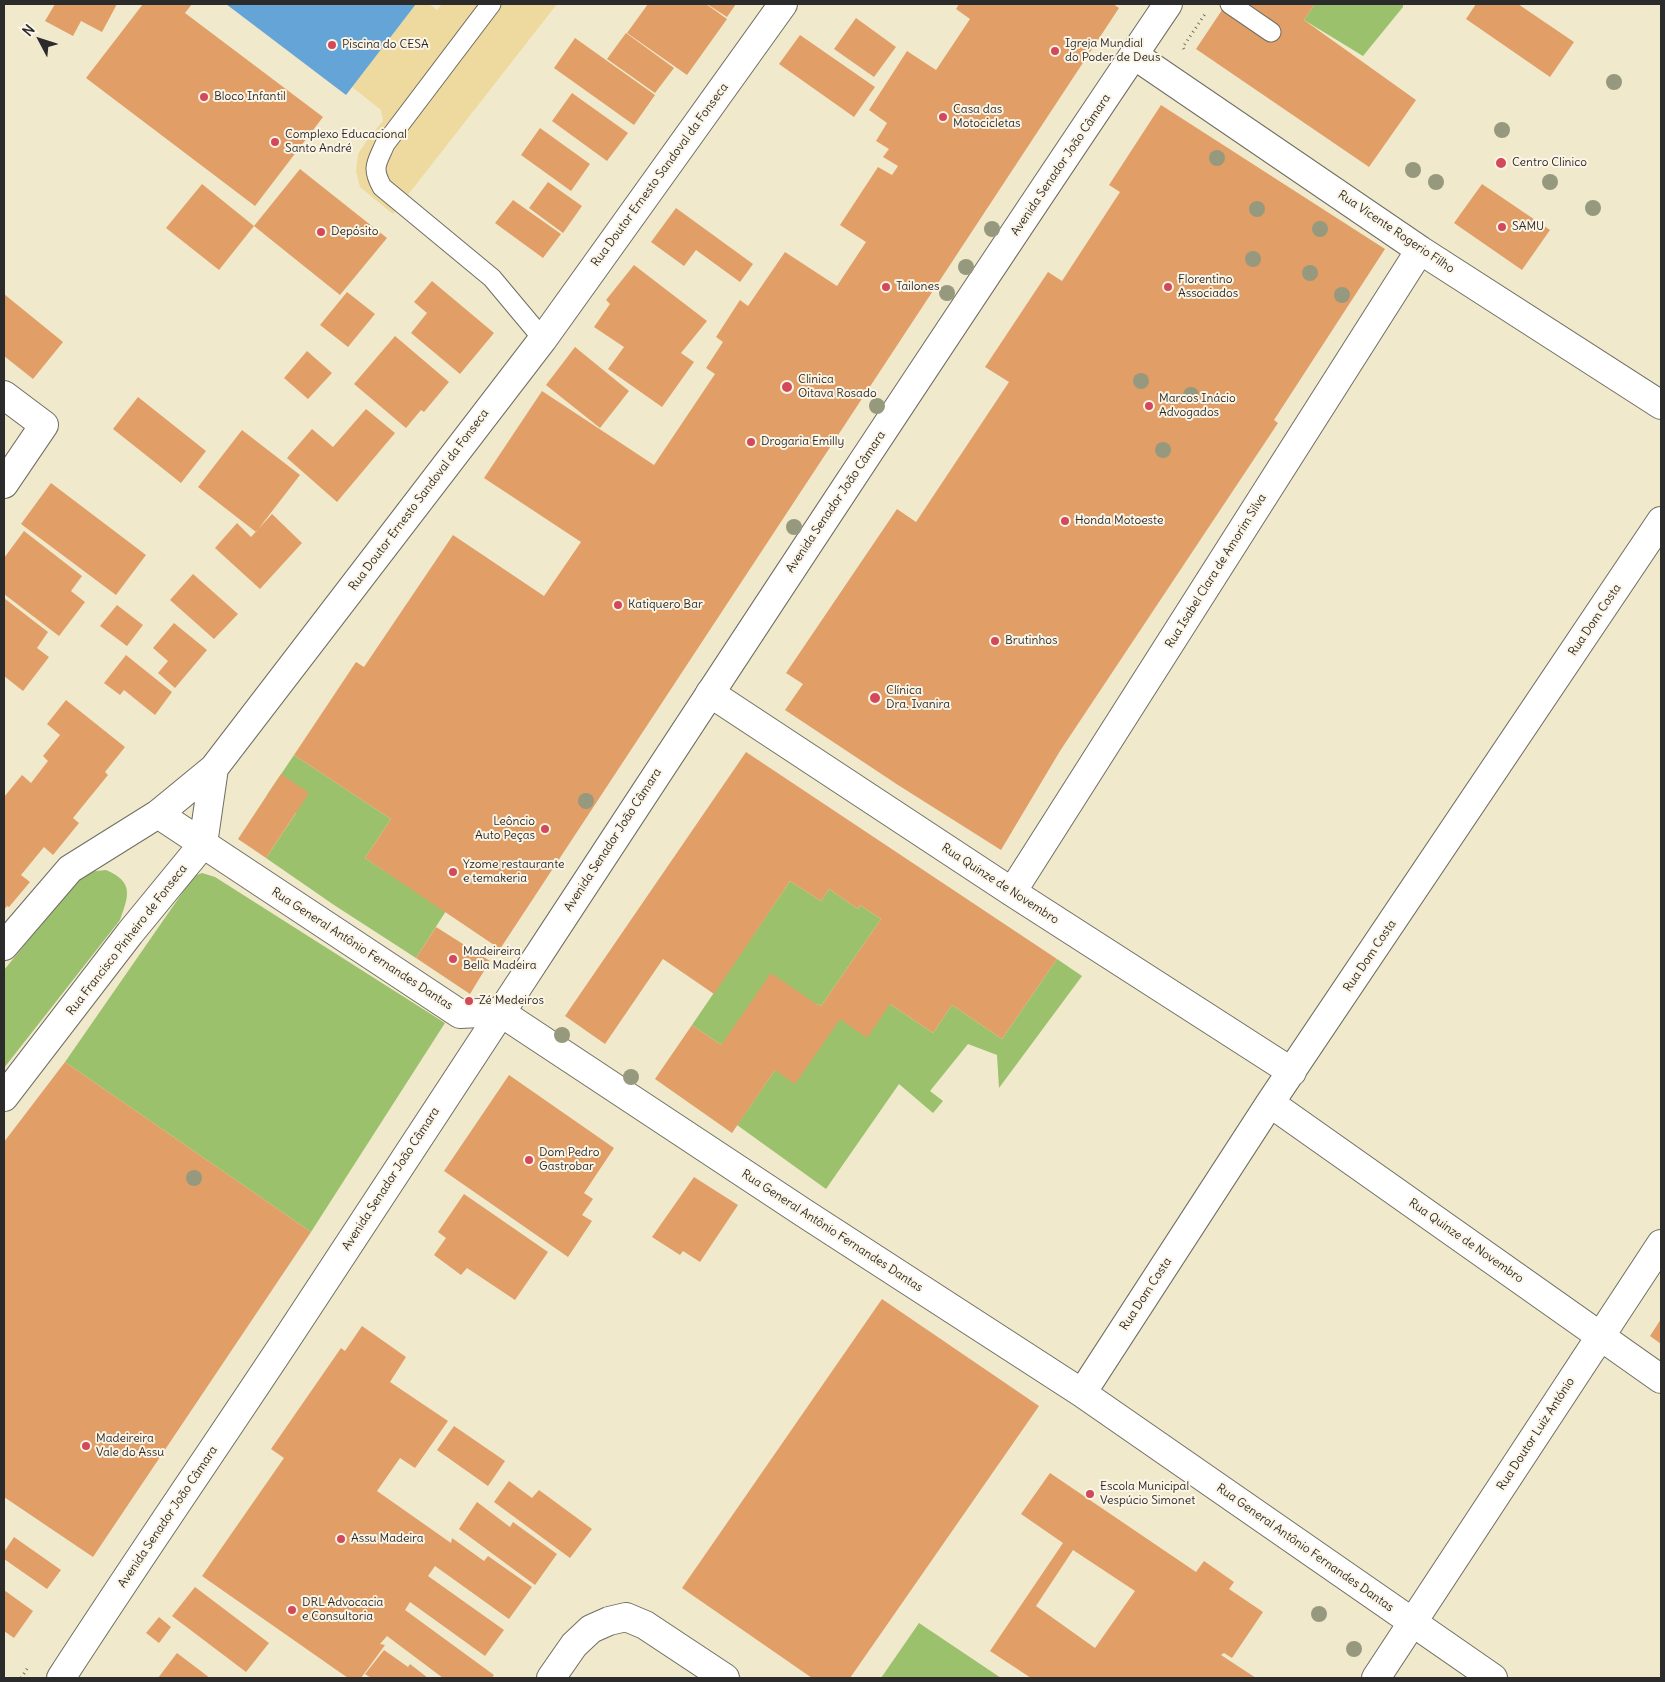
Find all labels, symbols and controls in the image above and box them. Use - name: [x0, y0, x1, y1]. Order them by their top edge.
- north arrow: [15, 15, 65, 65]
- text: N: [19, 21, 39, 40]
- place label: Igreja Mundial do Poder de Deus: [1065, 37, 1160, 65]
- place label: Piscina do CESA: [342, 38, 429, 52]
- marker: Piscina do CESA: [326, 39, 338, 51]
- marker: Igreja Mundial do Poder de Deus: [1049, 45, 1061, 57]
- street label: Rua Doutor Ernesto Sandoval da Fonseca: [589, 80, 731, 270]
- place label: Bloco Infantil: [214, 90, 286, 104]
- marker: Bloco Infantil: [198, 91, 210, 103]
- street label: Avenida Senador João Câmara: [1008, 91, 1114, 239]
- place label: Casa das Motocicletas: [953, 103, 1020, 131]
- marker: Casa das Motocicletas: [937, 111, 949, 123]
- place label: Complexo Educacional Santo André: [285, 128, 407, 156]
- marker: Complexo Educacional Santo André: [269, 136, 281, 148]
- marker: Centro Clinico: [1494, 156, 1508, 170]
- place label: Centro Clinico: [1512, 156, 1587, 170]
- street label: Rua Vicente Rogerio Filho: [1335, 188, 1457, 276]
- place label: SAMU: [1512, 220, 1544, 234]
- marker: SAMU: [1496, 221, 1508, 233]
- place label: Depósito: [331, 225, 378, 239]
- marker: Depósito: [315, 226, 327, 238]
- place label: Florentino Associados: [1178, 273, 1238, 301]
- place label: Tailones: [896, 280, 939, 294]
- marker: Tailones: [880, 281, 892, 293]
- marker: Florentino Associados: [1162, 281, 1174, 293]
- place label: Clinica Oitava Rosado: [798, 373, 877, 401]
- marker: Clinica Oitava Rosado: [780, 380, 794, 394]
- place label: Marcos Inácio Advogados: [1159, 392, 1236, 420]
- marker: Marcos Inácio Advogados: [1143, 400, 1155, 412]
- street label: Rua Doutor Ernesto Sandoval da Fonseca: [346, 406, 492, 594]
- street label: Avenida Senador João Câmara: [783, 428, 889, 576]
- place label: Drogaria Emilly: [761, 435, 844, 449]
- marker: Drogaria Emilly: [745, 436, 757, 448]
- street label: Rua Isabel Clara de Amorim Silva: [1162, 491, 1270, 651]
- place label: Honda Motoeste: [1075, 514, 1163, 528]
- marker: Honda Motoeste: [1059, 515, 1071, 527]
- street label: Rua Dom Costa: [1566, 581, 1624, 659]
- place label: Katiquero Bar: [628, 598, 703, 612]
- marker: Katiquero Bar: [612, 599, 624, 611]
- place label: Brutinhos: [1005, 634, 1058, 648]
- marker: Brutinhos: [989, 635, 1001, 647]
- place label: Clínica Dra. Ivanira: [886, 684, 950, 712]
- marker: Clínica Dra. Ivanira: [868, 691, 882, 705]
- street label: Avenida Senador João Câmara: [561, 766, 665, 914]
- place label: Leôncio Auto Peças: [475, 815, 535, 843]
- marker: Leôncio Auto Peças: [539, 823, 551, 835]
- street label: Rua Quinze de Novembro: [939, 841, 1061, 927]
- place label: Yzome restaurante e temakeria: [463, 858, 565, 886]
- street label: Rua Francisco Pinheiro de Fonseca: [64, 862, 190, 1018]
- marker: Yzome restaurante e temakeria: [447, 866, 459, 878]
- street label: Rua General Antônio Fernandes Dantas: [269, 885, 455, 1013]
- street label: Rua Dom Costa: [1341, 917, 1399, 995]
- place label: Madeireira Bella Madeira: [463, 945, 537, 973]
- marker: Madeireira Bella Madeira: [447, 953, 459, 965]
- place label: Zé Medeiros: [479, 994, 544, 1008]
- marker: Zé Medeiros: [463, 995, 475, 1007]
- street label: Avenida Senador João Câmara: [339, 1105, 443, 1253]
- place label: Dom Pedro Gastrobar: [539, 1146, 599, 1174]
- marker: Dom Pedro Gastrobar: [523, 1154, 535, 1166]
- street label: Rua General Antônio Fernandes Dantas: [739, 1167, 925, 1295]
- street label: Rua Quinze de Novembro: [1406, 1196, 1526, 1286]
- street label: Rua Dom Costa: [1117, 1255, 1175, 1333]
- street label: Rua Doutor Luiz António: [1494, 1375, 1578, 1493]
- place label: Madeireira Vale do Assu: [96, 1432, 164, 1460]
- marker: Madeireira Vale do Assu: [80, 1440, 92, 1452]
- street label: Avenida Senador João Câmara: [115, 1443, 221, 1591]
- place label: Escola Municipal Vespúcio Simonet: [1100, 1480, 1195, 1508]
- street label: Rua General Antônio Fernandes Dantas: [1214, 1481, 1396, 1615]
- marker: Escola Municipal Vespúcio Simonet: [1084, 1488, 1096, 1500]
- place label: Assu Madeira: [351, 1532, 424, 1546]
- marker: Assu Madeira: [335, 1533, 347, 1545]
- place label: DRL Advocacia e Consultoria: [302, 1596, 383, 1624]
- marker: DRL Advocacia e Consultoria: [286, 1604, 298, 1616]

